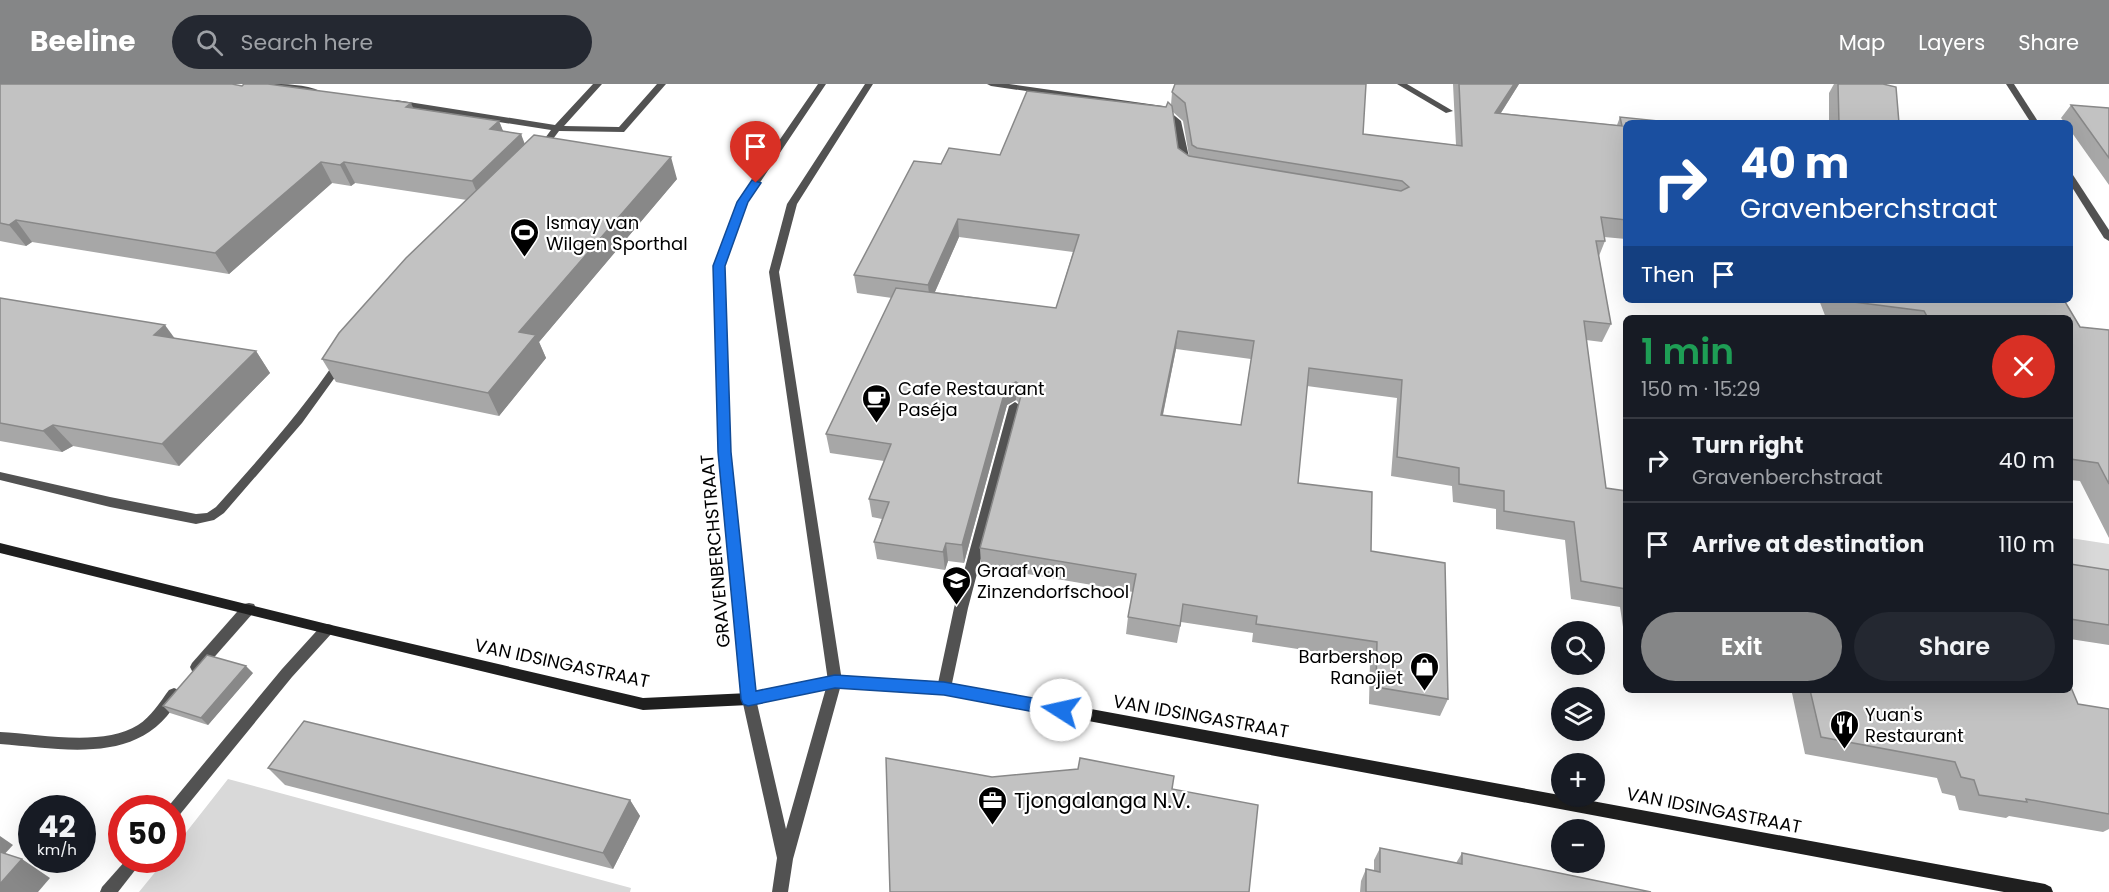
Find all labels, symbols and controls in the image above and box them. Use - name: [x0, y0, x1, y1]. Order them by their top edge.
- search box: [172, 15, 592, 69]
- text: Beeline: [30, 22, 136, 61]
- icon: search: [193, 26, 226, 59]
- text: Search here: [241, 27, 373, 58]
- text: Map: [1839, 28, 1885, 57]
- text: Layers: [1918, 28, 1985, 57]
- text: Share: [2018, 28, 2079, 57]
- pin: [730, 121, 781, 183]
- icon: arrive: [739, 130, 772, 163]
- text: 40 m: [1740, 134, 1849, 193]
- icon: right: [1641, 144, 1719, 222]
- text: Gravenberchstraat: [1740, 190, 1998, 227]
- place label: Ismay van Wilgen Sporthal: [546, 210, 688, 256]
- sports icon: Ismay van Wilgen Sporthal: [509, 216, 541, 258]
- icon: arrive: [1707, 258, 1740, 291]
- text: Then: [1641, 259, 1695, 290]
- text: 1 min: [1641, 326, 1734, 377]
- button: close: [1992, 335, 2055, 398]
- text: 150 m · 15:29: [1641, 375, 1761, 403]
- place label: Cafe Restaurant Paséja: [898, 376, 1045, 422]
- cafe icon: Cafe Restaurant Paséja: [861, 382, 893, 424]
- text: Turn right: [1692, 430, 1803, 461]
- icon: right: [1641, 444, 1674, 477]
- text: 40 m: [1999, 445, 2055, 476]
- street label: GRAVENBERCHSTRAAT: [694, 453, 736, 649]
- text: Gravenberchstraat: [1692, 463, 1883, 491]
- icon: arrive: [1641, 528, 1674, 561]
- text: Arrive at destination: [1692, 529, 1924, 560]
- text: 110 m: [1999, 529, 2055, 560]
- place label: Graaf von Zinzendorfschool: [977, 558, 1129, 604]
- school or university icon: Graaf von Zinzendorfschool: [940, 564, 972, 606]
- button: Exit: [1641, 612, 1842, 681]
- button: Share: [1854, 612, 2055, 681]
- map controls: [1551, 621, 1605, 873]
- button: search: [1551, 621, 1605, 675]
- street label: VAN IDSINGASTRAAT: [472, 632, 652, 694]
- place label: Barbershop Ranojiet: [1298, 644, 1403, 690]
- shop icon: Barbershop Ranojiet: [1408, 650, 1440, 692]
- position arrow: [1029, 678, 1093, 742]
- button: layers: [1551, 687, 1605, 741]
- street label: VAN IDSINGASTRAAT: [1111, 688, 1291, 744]
- place label: Yuan's Restaurant: [1865, 702, 1964, 748]
- restaurant icon: Yuan's Restaurant: [1828, 708, 1860, 750]
- button: +: [1551, 753, 1605, 807]
- street label: VAN IDSINGASTRAAT: [1624, 781, 1804, 839]
- office icon: Tjongalanga N.V.: [977, 784, 1009, 826]
- place label: Tjongalanga N.V.: [1014, 786, 1190, 815]
- speed limit sign: 50: [108, 795, 186, 873]
- text: 42: [38, 805, 76, 848]
- button: −: [1551, 819, 1605, 873]
- text: km/h: [37, 839, 77, 860]

